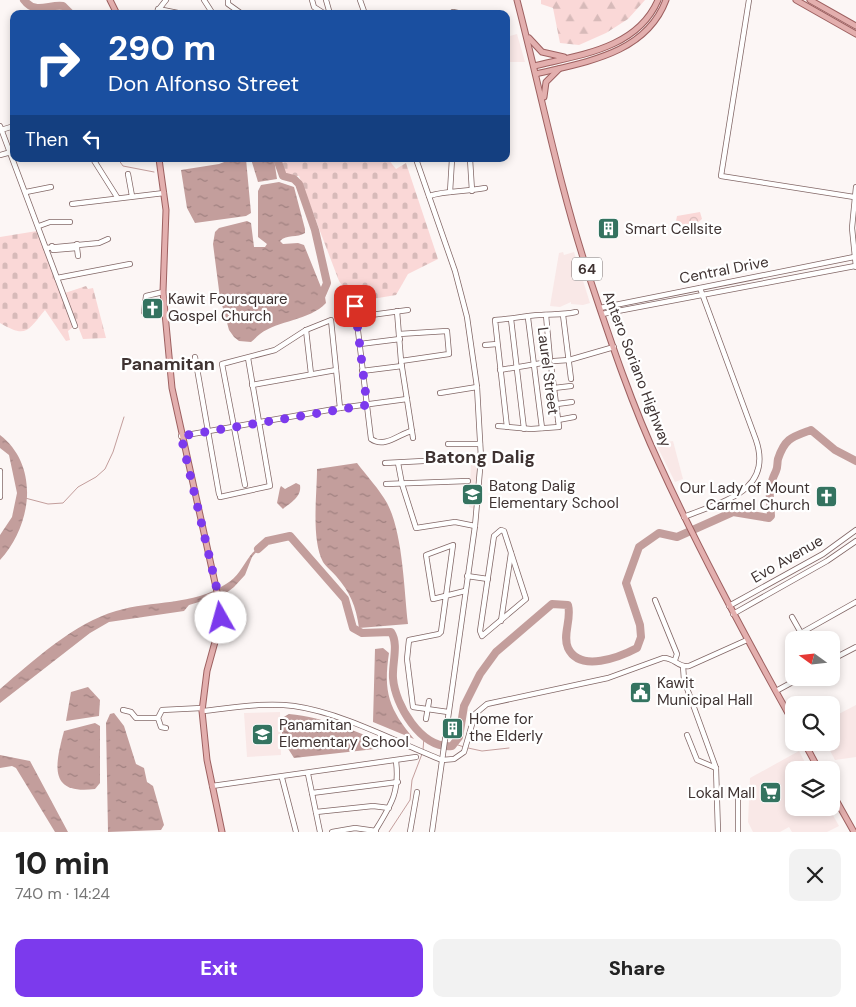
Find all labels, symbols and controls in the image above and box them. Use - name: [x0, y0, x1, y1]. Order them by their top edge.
- text: 290 m: [108, 25, 216, 71]
- icon: right: [25, 30, 90, 95]
- text: Don Alfonso Street: [108, 69, 299, 98]
- icon: left: [78, 125, 106, 153]
- text: Then: [25, 127, 68, 152]
- building icon: Smart Cellsite: [597, 217, 621, 241]
- place label: Smart Cellsite: [625, 219, 722, 239]
- street label: Central Drive: [678, 252, 770, 288]
- road number: 64: [572, 258, 602, 280]
- pin: [334, 285, 376, 327]
- street label: Antero Soriano Highway: [598, 288, 676, 450]
- place label: Kawit Foursquare Gospel Church: [168, 289, 288, 326]
- icon: arrive: [341, 292, 369, 320]
- church icon: Kawit Foursquare Gospel Church: [140, 296, 164, 320]
- street label: Laurel Street: [533, 326, 563, 416]
- district label: Panamitan: [121, 352, 215, 376]
- district label: Batong Dalig: [425, 445, 535, 469]
- place label: Batong Dalig Elementary School: [489, 476, 619, 513]
- place label: Our Lady of Mount Carmel Church: [680, 478, 810, 515]
- school or university icon: Batong Dalig Elementary School: [461, 483, 485, 507]
- church icon: Our Lady of Mount Carmel Church: [814, 485, 838, 509]
- street label: Evo Avenue: [747, 530, 827, 588]
- position arrow: [194, 591, 246, 643]
- north arrow: [785, 631, 840, 686]
- map controls: [785, 631, 840, 816]
- place label: Kawit Municipal Hall: [657, 673, 753, 710]
- public building icon: Kawit Municipal Hall: [629, 680, 653, 704]
- button: search: [785, 696, 840, 751]
- place label: Home for the Elderly: [469, 709, 544, 746]
- place label: Panamitan Elementary School: [279, 715, 409, 752]
- building icon: Home for the Elderly: [441, 716, 465, 740]
- school or university icon: Panamitan Elementary School: [251, 722, 275, 746]
- button: layers: [785, 761, 840, 816]
- supermarket icon: Lokal Mall: [759, 781, 783, 805]
- place label: Lokal Mall: [688, 783, 755, 803]
- text: 10 min: [15, 844, 110, 883]
- button: close: [789, 849, 841, 901]
- text: 740 m · 14:24: [15, 883, 110, 904]
- button: Exit: [15, 939, 423, 997]
- button: Share: [433, 939, 841, 997]

